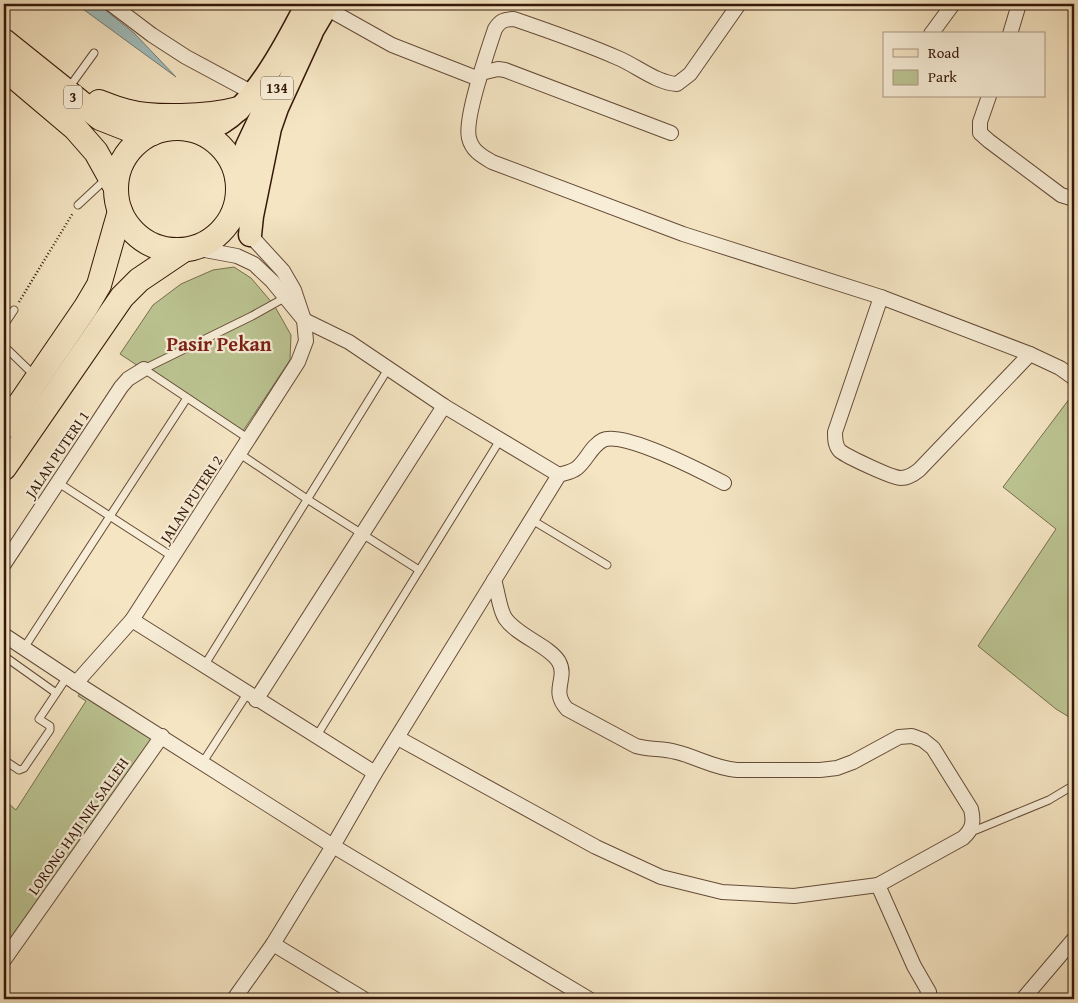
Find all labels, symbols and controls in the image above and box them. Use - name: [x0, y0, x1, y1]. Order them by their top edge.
- legend: [883, 32, 1046, 98]
- text: Road: [928, 42, 959, 63]
- text: Park: [928, 66, 957, 87]
- road number: 134: [261, 76, 293, 100]
- road number: 3: [64, 85, 82, 108]
- district label: Pasir Pekan: [166, 329, 272, 358]
- street label: JALAN PUTERI 1: [19, 406, 94, 503]
- street label: JALAN PUTERI 2: [154, 451, 227, 549]
- street label: LORONG HAJI NIK SALLEH: [23, 753, 133, 899]

